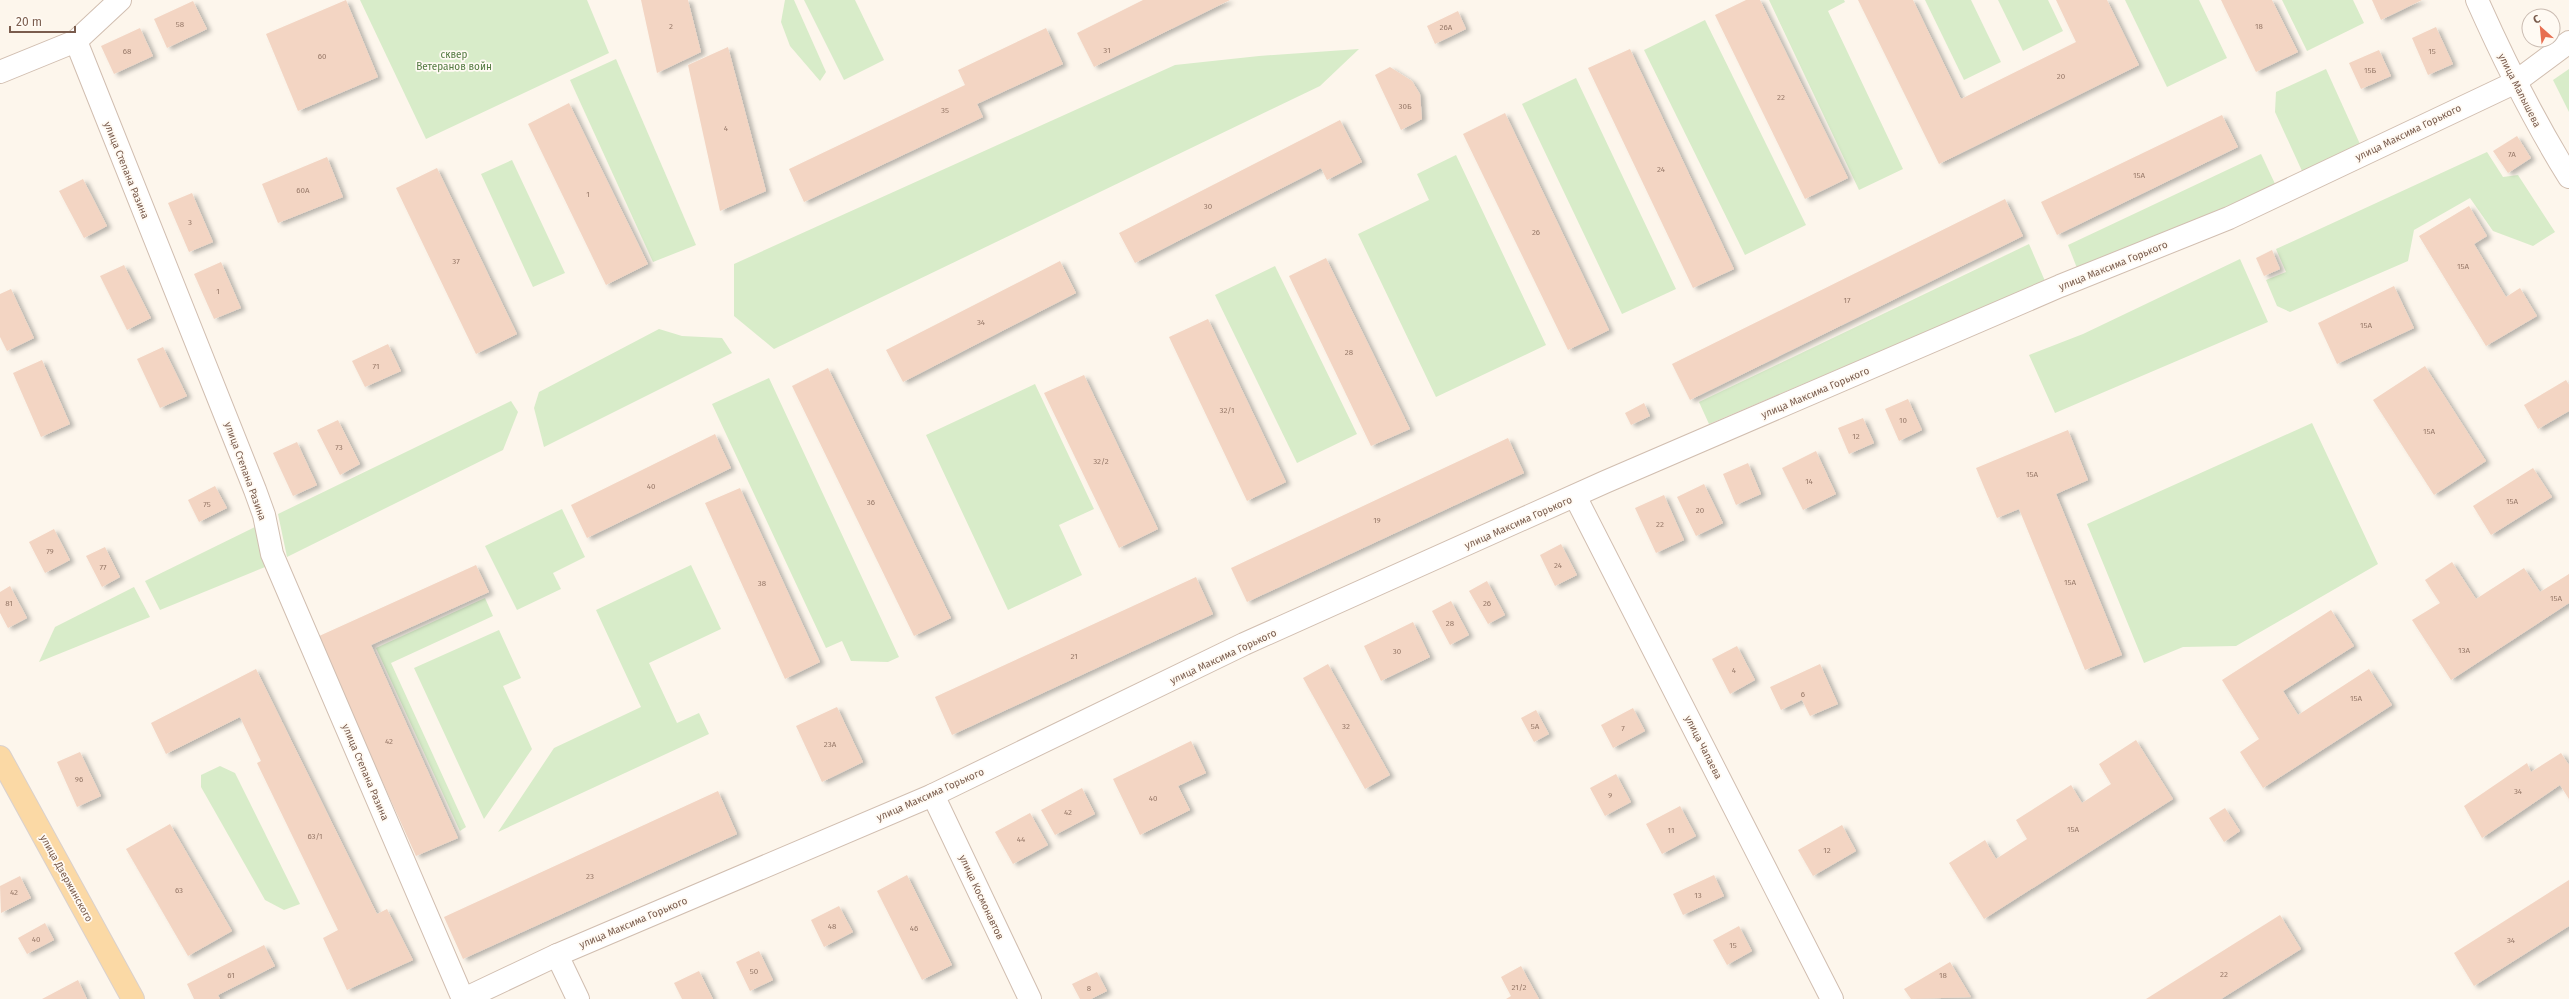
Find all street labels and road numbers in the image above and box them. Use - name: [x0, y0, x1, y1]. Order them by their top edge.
- street label: улица Малышева: [2495, 52, 2543, 129]
- street label: улица Максима Горького: [2354, 102, 2463, 164]
- street label: улица Степана Разина: [101, 120, 151, 221]
- street label: улица Максима Горького: [2057, 239, 2170, 293]
- street label: улица Максима Горького: [1760, 365, 1871, 421]
- street label: улица Степана Разина: [222, 421, 268, 522]
- street label: улица Максима Горького: [1463, 494, 1574, 552]
- street label: улица Максима Горького: [1168, 627, 1279, 687]
- street label: улица Чапаева: [1682, 714, 1724, 781]
- street label: улица Степана Разина: [339, 722, 391, 822]
- street label: улица Максима Горького: [875, 766, 986, 824]
- street label: улица Дзержинского: [37, 833, 95, 924]
- street label: улица Космонавтов: [956, 853, 1006, 942]
- street label: улица Максима Горького: [578, 895, 689, 951]

